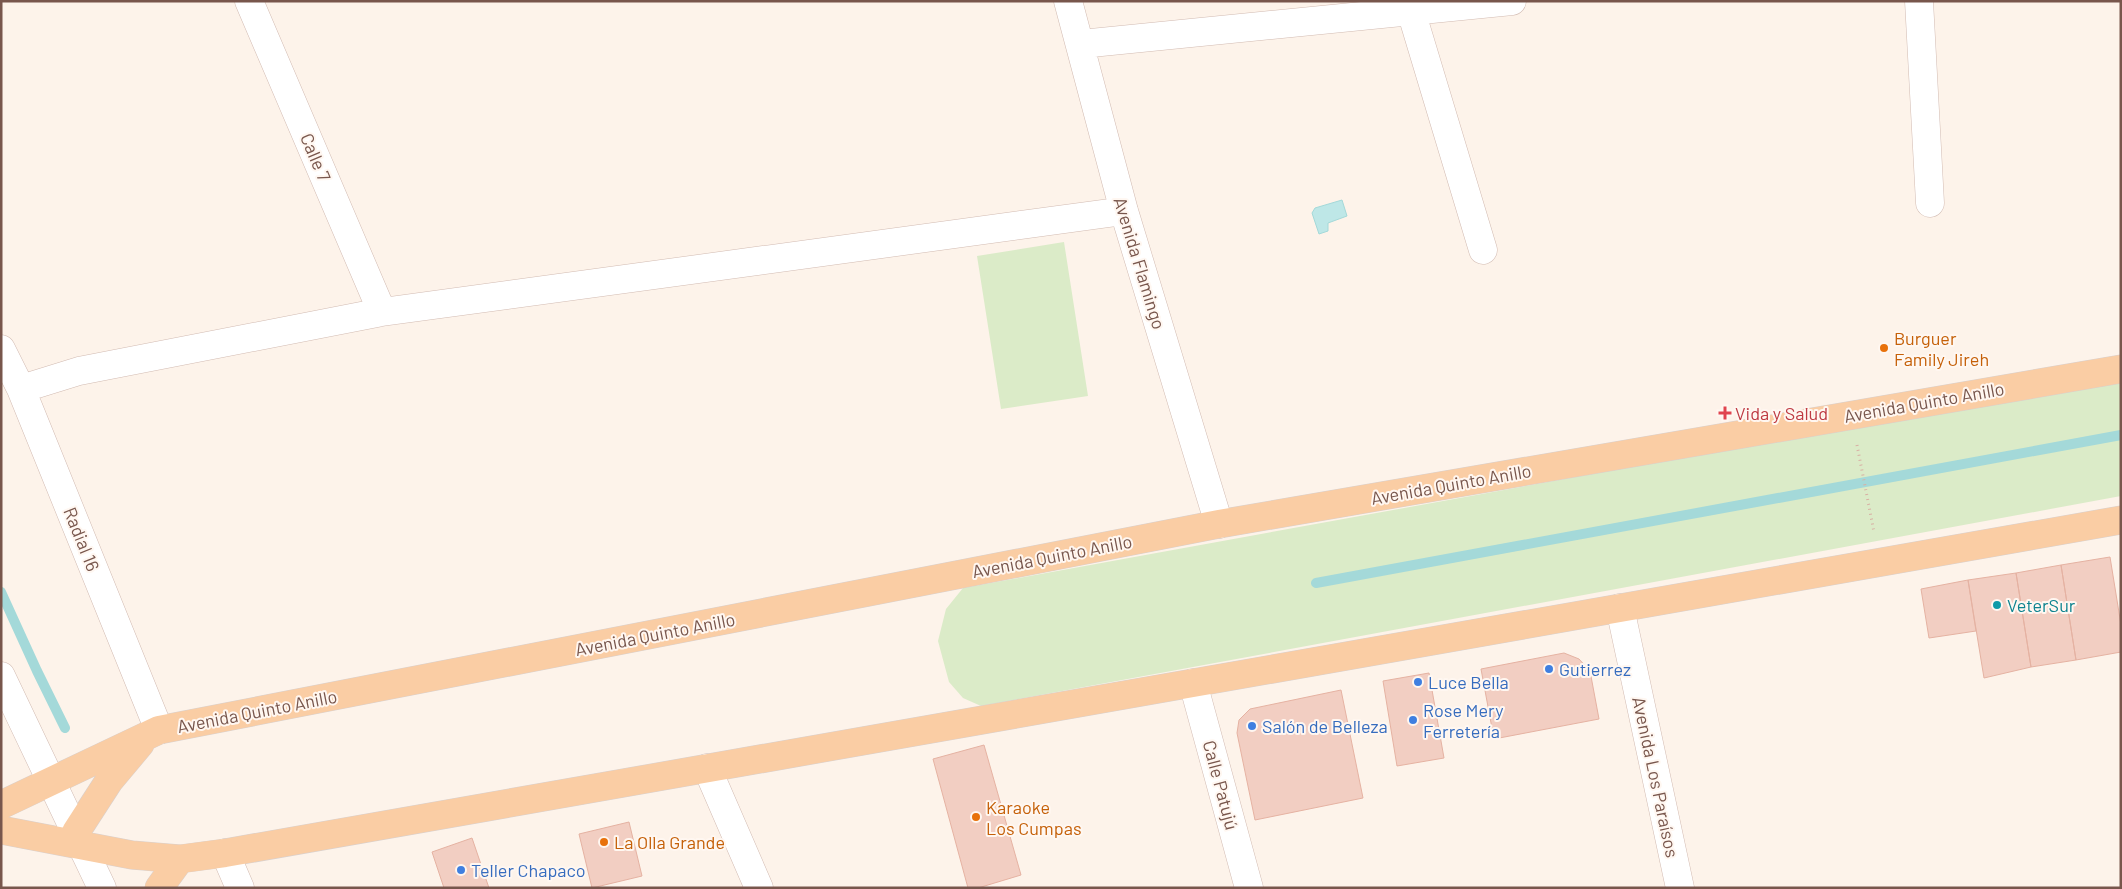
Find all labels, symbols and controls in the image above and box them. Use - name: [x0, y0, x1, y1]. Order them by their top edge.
- street label: Calle 7: [296, 130, 336, 185]
- street label: Avenida Flamingo: [1109, 194, 1171, 332]
- place label: Burguer Family Jireh: [1894, 327, 1989, 370]
- marker: Burguer Family Jireh: [1878, 342, 1890, 354]
- street label: Avenida Quinto Anillo: [1842, 377, 2006, 427]
- place label: Vida y Salud: [1735, 402, 1828, 424]
- marker: Vida y Salud: [1719, 407, 1731, 419]
- street label: Avenida Quinto Anillo: [1369, 459, 1533, 509]
- street label: Radial 16: [59, 504, 105, 574]
- street label: Avenida Quinto Anillo: [970, 530, 1134, 582]
- place label: VeterSur: [2007, 594, 2076, 616]
- marker: VeterSur: [1991, 599, 2003, 611]
- street label: Avenida Quinto Anillo: [573, 608, 737, 660]
- place label: Gutierrez: [1559, 658, 1631, 680]
- marker: Gutierrez: [1543, 663, 1555, 675]
- place label: Luce Bella: [1428, 671, 1509, 693]
- marker: Luce Bella: [1412, 676, 1424, 688]
- street label: Avenida Quinto Anillo: [175, 685, 339, 737]
- street label: Avenida Los Paraísos: [1628, 695, 1684, 859]
- place label: Rose Mery Ferretería: [1423, 699, 1503, 742]
- marker: Rose Mery Ferretería: [1407, 714, 1419, 726]
- place label: Salón de Belleza: [1262, 715, 1388, 737]
- marker: Salón de Belleza: [1246, 720, 1258, 732]
- street label: Calle Patujú: [1199, 738, 1243, 832]
- place label: Karaoke Los Cumpas: [986, 796, 1082, 839]
- marker: Karaoke Los Cumpas: [970, 811, 982, 823]
- place label: La Olla Grande: [614, 831, 725, 853]
- marker: La Olla Grande: [598, 836, 610, 848]
- place label: Teller Chapaco: [471, 859, 586, 881]
- marker: Teller Chapaco: [455, 864, 467, 876]

